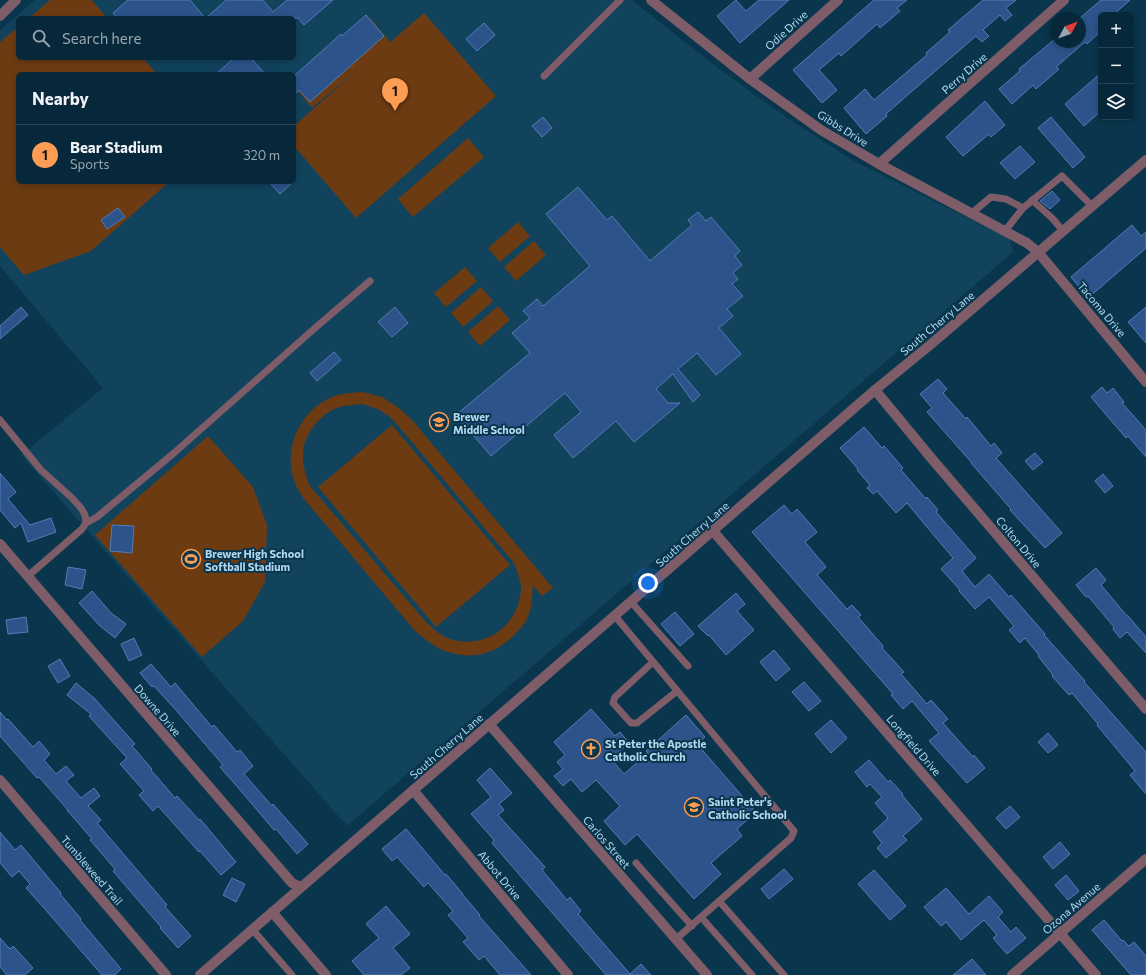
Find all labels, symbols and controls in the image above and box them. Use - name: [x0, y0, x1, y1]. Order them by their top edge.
- street label: Odie Drive: [762, 7, 810, 52]
- north arrow: [1050, 12, 1086, 48]
- map controls: [1098, 12, 1134, 120]
- button: +: [1098, 12, 1134, 48]
- search box: [16, 16, 296, 60]
- icon: search: [30, 27, 52, 49]
- text: Search here: [62, 29, 141, 47]
- button: −: [1098, 48, 1134, 84]
- street label: Perry Drive: [939, 50, 989, 96]
- pin: 1: [382, 78, 408, 111]
- button: layers: [1098, 84, 1134, 120]
- text: Nearby: [32, 88, 89, 109]
- street label: Gibbs Drive: [815, 107, 871, 149]
- text: Bear Stadium: [70, 138, 162, 156]
- text: 1: [42, 147, 48, 163]
- text: 320 m: [243, 147, 280, 163]
- text: Sports: [70, 156, 110, 172]
- street label: Tacoma Drive: [1075, 279, 1129, 339]
- street label: South Cherry Lane: [897, 288, 977, 358]
- place label: Brewer Middle School: [453, 410, 525, 436]
- school or university icon: Brewer Middle School: [428, 411, 450, 433]
- street label: South Cherry Lane: [653, 499, 731, 569]
- street label: Colton Drive: [994, 514, 1044, 570]
- place label: Brewer High School Softball Stadium: [205, 547, 304, 573]
- sports icon: Brewer High School Softball Stadium: [180, 548, 202, 570]
- your location: [638, 573, 658, 593]
- street label: Downe Drive: [132, 682, 184, 739]
- street label: South Cherry Lane: [407, 711, 485, 781]
- street label: Longfield Drive: [884, 712, 944, 778]
- place label: St Peter the Apostle Catholic Church: [605, 737, 707, 763]
- church icon: St Peter the Apostle Catholic Church: [580, 738, 602, 760]
- place label: Saint Peter's Catholic School: [708, 795, 787, 821]
- school or university icon: Saint Peter's Catholic School: [683, 796, 705, 818]
- street label: Carlos Street: [581, 813, 634, 871]
- street label: Tumbleweed Trail: [58, 833, 126, 907]
- street label: Abbot Drive: [476, 848, 524, 902]
- street label: Ozona Avenue: [1040, 879, 1103, 936]

